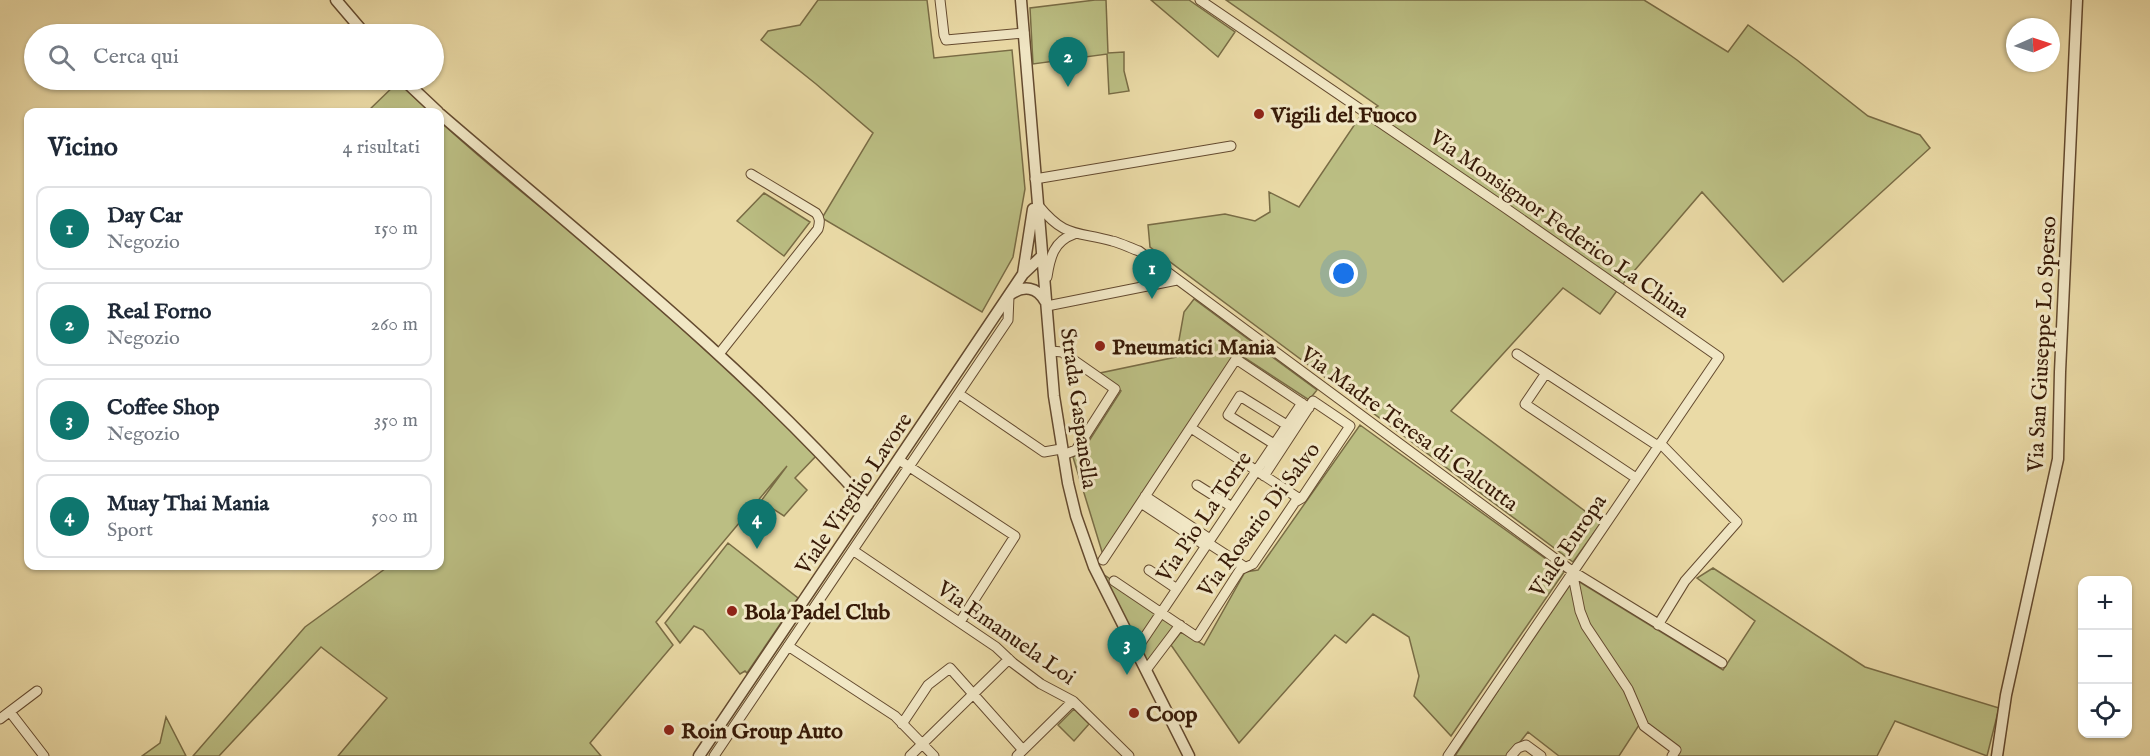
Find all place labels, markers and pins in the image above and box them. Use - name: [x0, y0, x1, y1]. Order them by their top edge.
- pin: 2: [1048, 38, 1088, 87]
- place label: Vigili del Fuoco: [1270, 102, 1417, 130]
- marker: Vigili del Fuoco: [1252, 107, 1266, 121]
- pin: 1: [1132, 250, 1172, 299]
- place label: Pneumatici Mania: [1112, 334, 1276, 362]
- marker: Pneumatici Mania: [1093, 339, 1107, 353]
- pin: 4: [738, 500, 777, 549]
- place label: Bola Padel Club: [744, 599, 890, 627]
- marker: Bola Padel Club: [725, 604, 739, 618]
- pin: 3: [1108, 626, 1146, 675]
- place label: Coop: [1146, 701, 1197, 729]
- marker: Coop: [1127, 706, 1141, 720]
- place label: Roin Group Auto: [681, 718, 843, 746]
- marker: Roin Group Auto: [662, 723, 676, 737]

